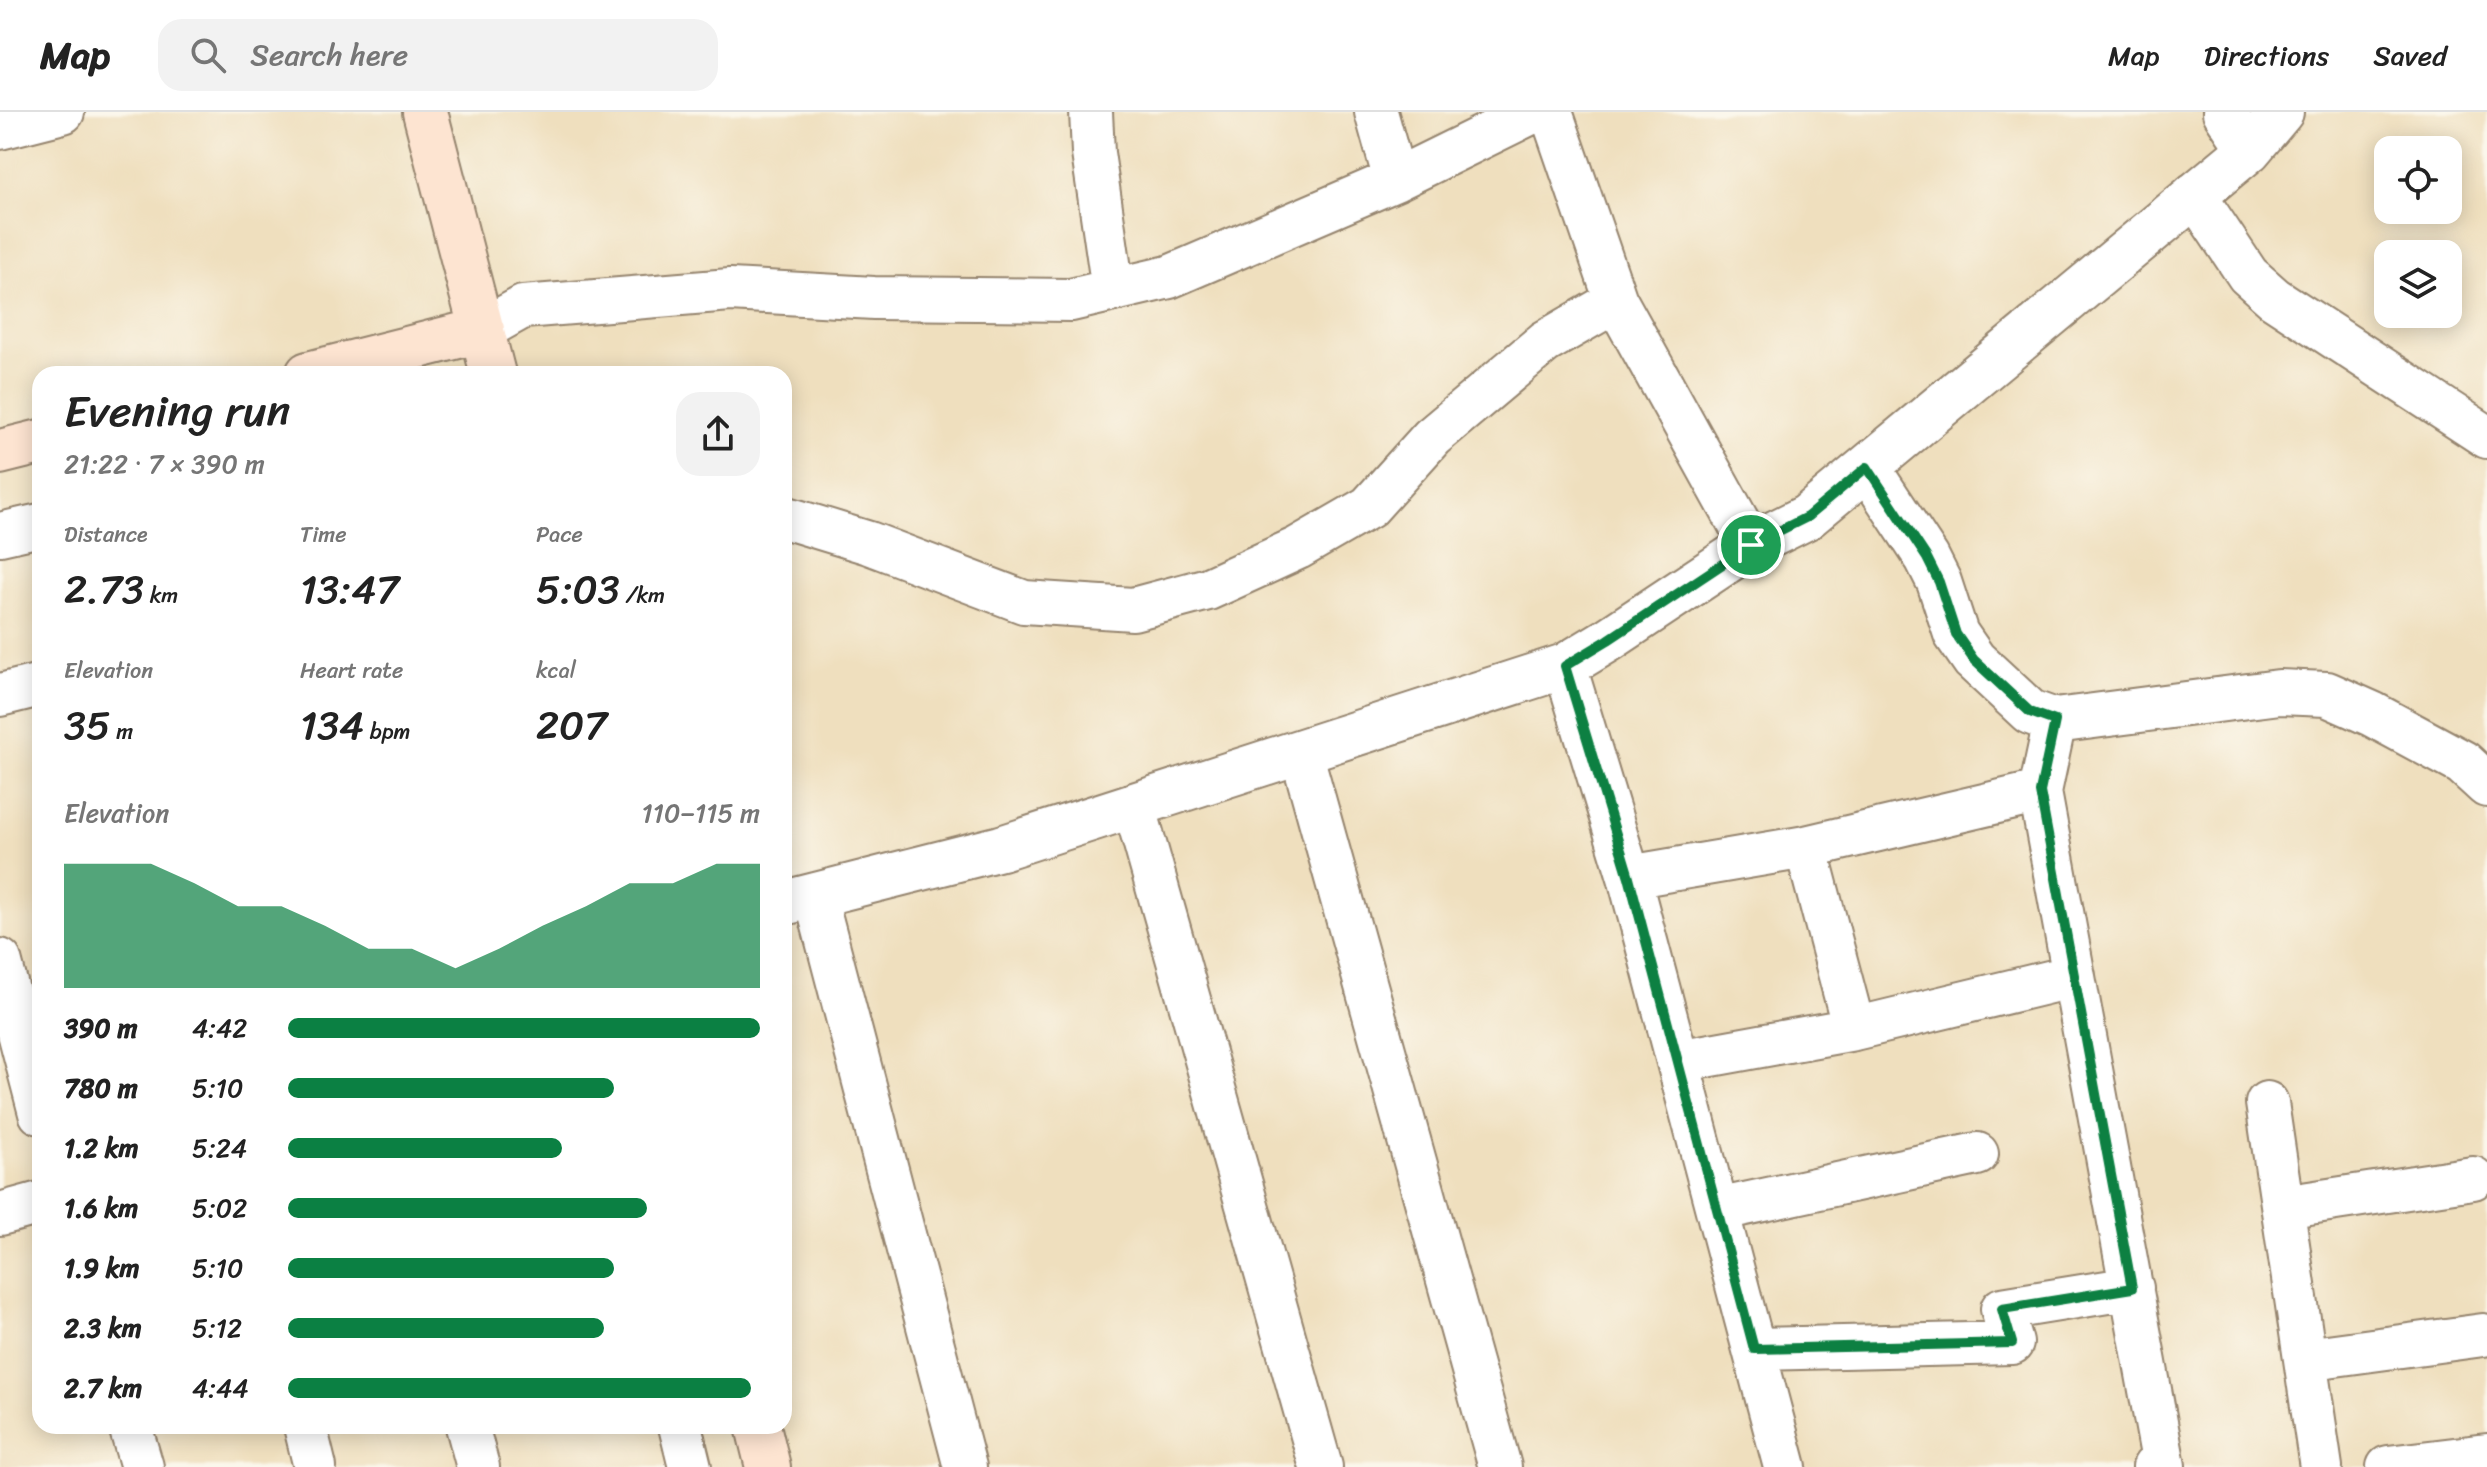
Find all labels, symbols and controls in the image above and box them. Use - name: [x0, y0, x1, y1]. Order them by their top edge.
- search box: [158, 19, 718, 91]
- text: Map: [40, 22, 110, 89]
- text: Search here: [250, 28, 408, 82]
- text: Map: [2108, 31, 2160, 80]
- text: Directions: [2204, 31, 2329, 80]
- text: Saved: [2373, 31, 2447, 80]
- icon: search: [186, 33, 230, 77]
- map controls: [2374, 136, 2462, 328]
- button: locate: [2374, 136, 2462, 224]
- button: layers: [2374, 240, 2462, 328]
- text: Evening run: [64, 372, 290, 450]
- button: share: [676, 392, 760, 476]
- text: 21:22 · 7 × 390 m: [64, 441, 265, 487]
- pin: [1717, 511, 1785, 579]
- text: Distance: [64, 515, 148, 554]
- text: Time: [300, 515, 347, 554]
- text: Pace: [536, 515, 583, 554]
- icon: arrive: [1729, 523, 1773, 567]
- text: 2.73: [64, 554, 144, 625]
- text: 13:47: [300, 554, 399, 625]
- text: 5:03: [536, 554, 620, 625]
- text: km: [144, 576, 178, 615]
- text: /km: [620, 576, 665, 615]
- text: Elevation: [64, 651, 153, 690]
- text: Heart rate: [300, 651, 403, 690]
- text: kcal: [536, 651, 576, 690]
- text: 35: [64, 690, 110, 761]
- text: 134: [300, 690, 364, 761]
- text: 207: [536, 690, 607, 761]
- text: m: [110, 712, 133, 751]
- text: bpm: [364, 712, 410, 751]
- text: Elevation: [64, 790, 169, 836]
- text: 110–115 m: [642, 790, 760, 836]
- text: 390 m: [64, 1005, 137, 1051]
- text: 4:42: [192, 1005, 247, 1051]
- text: 780 m: [64, 1065, 138, 1111]
- text: 5:10: [192, 1065, 243, 1111]
- text: 1.2 km: [64, 1125, 139, 1171]
- text: 5:24: [192, 1125, 247, 1171]
- text: 1.6 km: [64, 1185, 138, 1231]
- text: 5:02: [192, 1185, 247, 1231]
- text: 1.9 km: [64, 1245, 140, 1291]
- text: 5:10: [192, 1245, 243, 1291]
- text: 2.3 km: [64, 1305, 142, 1351]
- text: 5:12: [192, 1305, 242, 1351]
- text: 2.7 km: [64, 1365, 142, 1411]
- text: 4:44: [192, 1365, 249, 1411]

